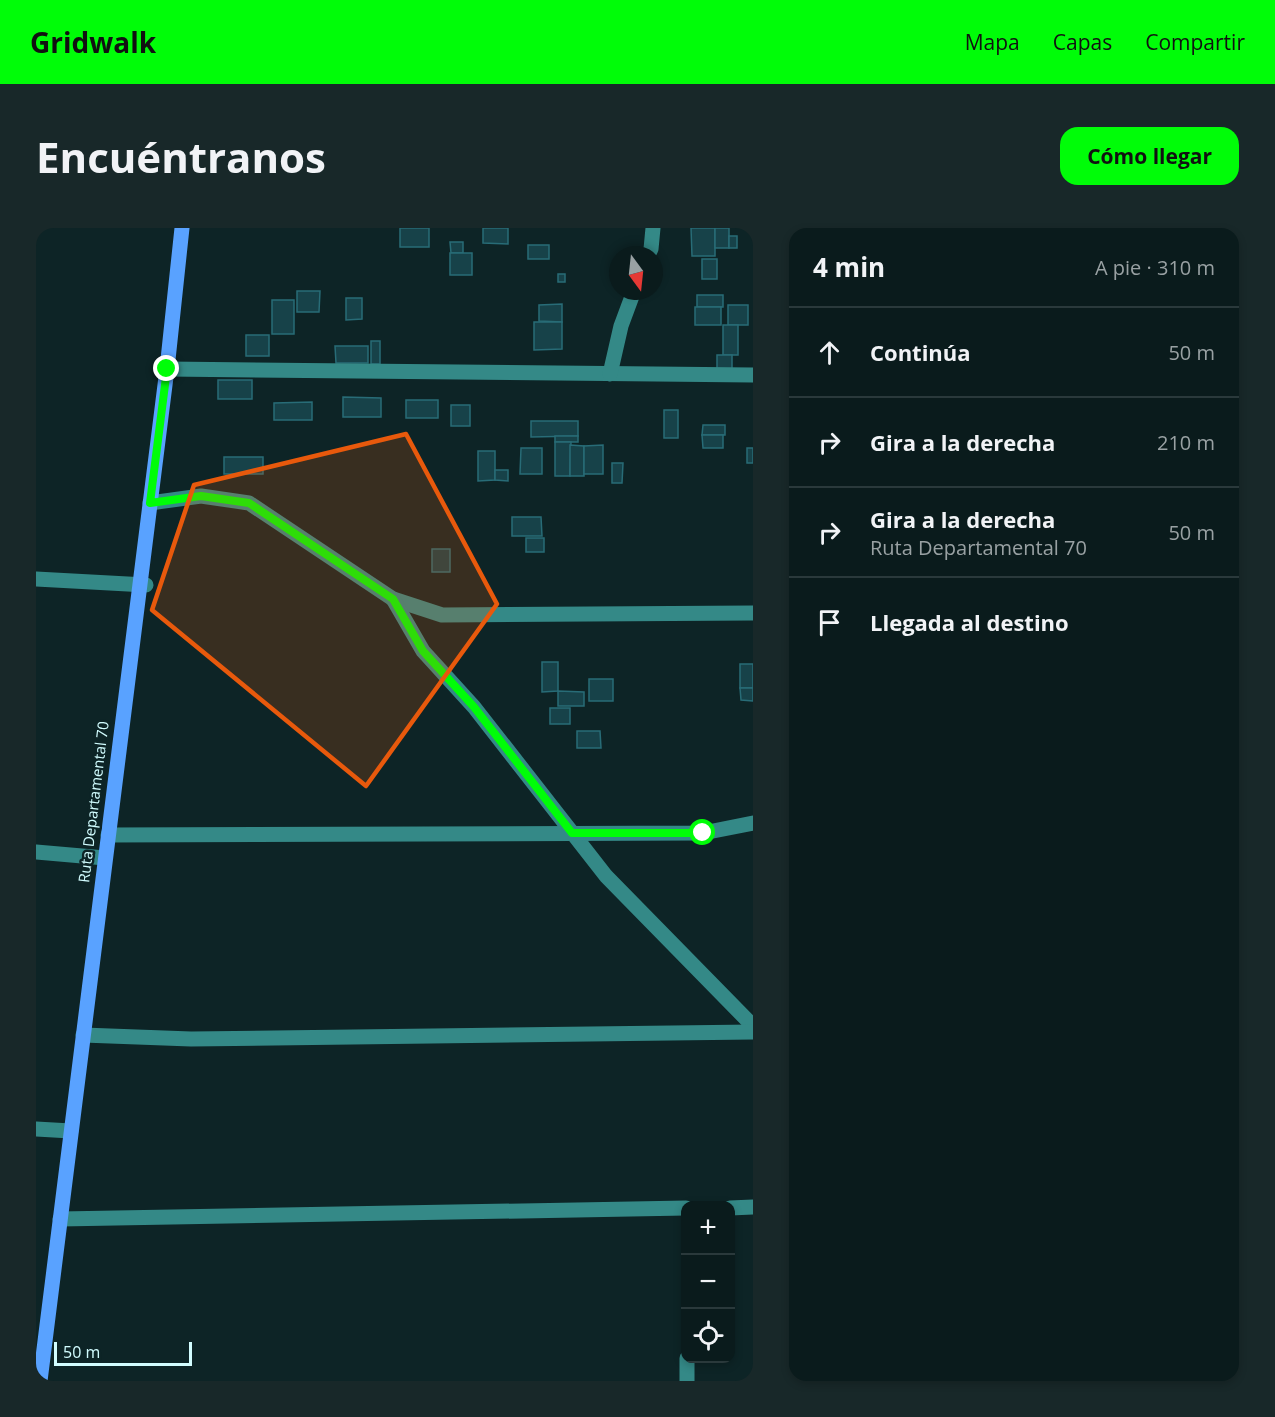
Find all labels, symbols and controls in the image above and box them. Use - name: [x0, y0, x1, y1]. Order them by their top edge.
- text: Gridwalk: [30, 23, 156, 61]
- text: Mapa: [965, 28, 1020, 56]
- text: Capas: [1053, 28, 1112, 56]
- text: Compartir: [1145, 28, 1245, 56]
- button: Cómo llegar: [1060, 127, 1239, 185]
- text: Encuéntranos: [36, 128, 326, 185]
- north arrow: [609, 246, 663, 300]
- text: 4 min: [813, 249, 885, 285]
- text: A pie · 310 m: [1095, 254, 1215, 281]
- icon: ahead: [813, 336, 846, 369]
- text: Continúa: [870, 337, 971, 367]
- text: 50 m: [1168, 339, 1215, 366]
- route end: [153, 355, 179, 381]
- icon: right: [813, 426, 846, 459]
- text: Gira a la derecha: [870, 427, 1055, 457]
- text: 210 m: [1157, 429, 1215, 456]
- text: Gira a la derecha: [870, 504, 1055, 534]
- icon: right: [813, 516, 846, 549]
- text: 50 m: [1168, 519, 1215, 546]
- text: Ruta Departamental 70: [870, 534, 1087, 561]
- icon: arrive: [813, 606, 846, 639]
- text: Llegada al destino: [870, 607, 1069, 637]
- street label: Ruta Departamental 70: [73, 720, 113, 884]
- route start: [689, 819, 715, 845]
- map controls: [681, 1201, 735, 1363]
- button: +: [681, 1201, 735, 1255]
- button: −: [681, 1255, 735, 1309]
- button: locate: [681, 1309, 735, 1363]
- scale bar: [54, 1339, 192, 1366]
- text: 50 m: [63, 1341, 100, 1363]

